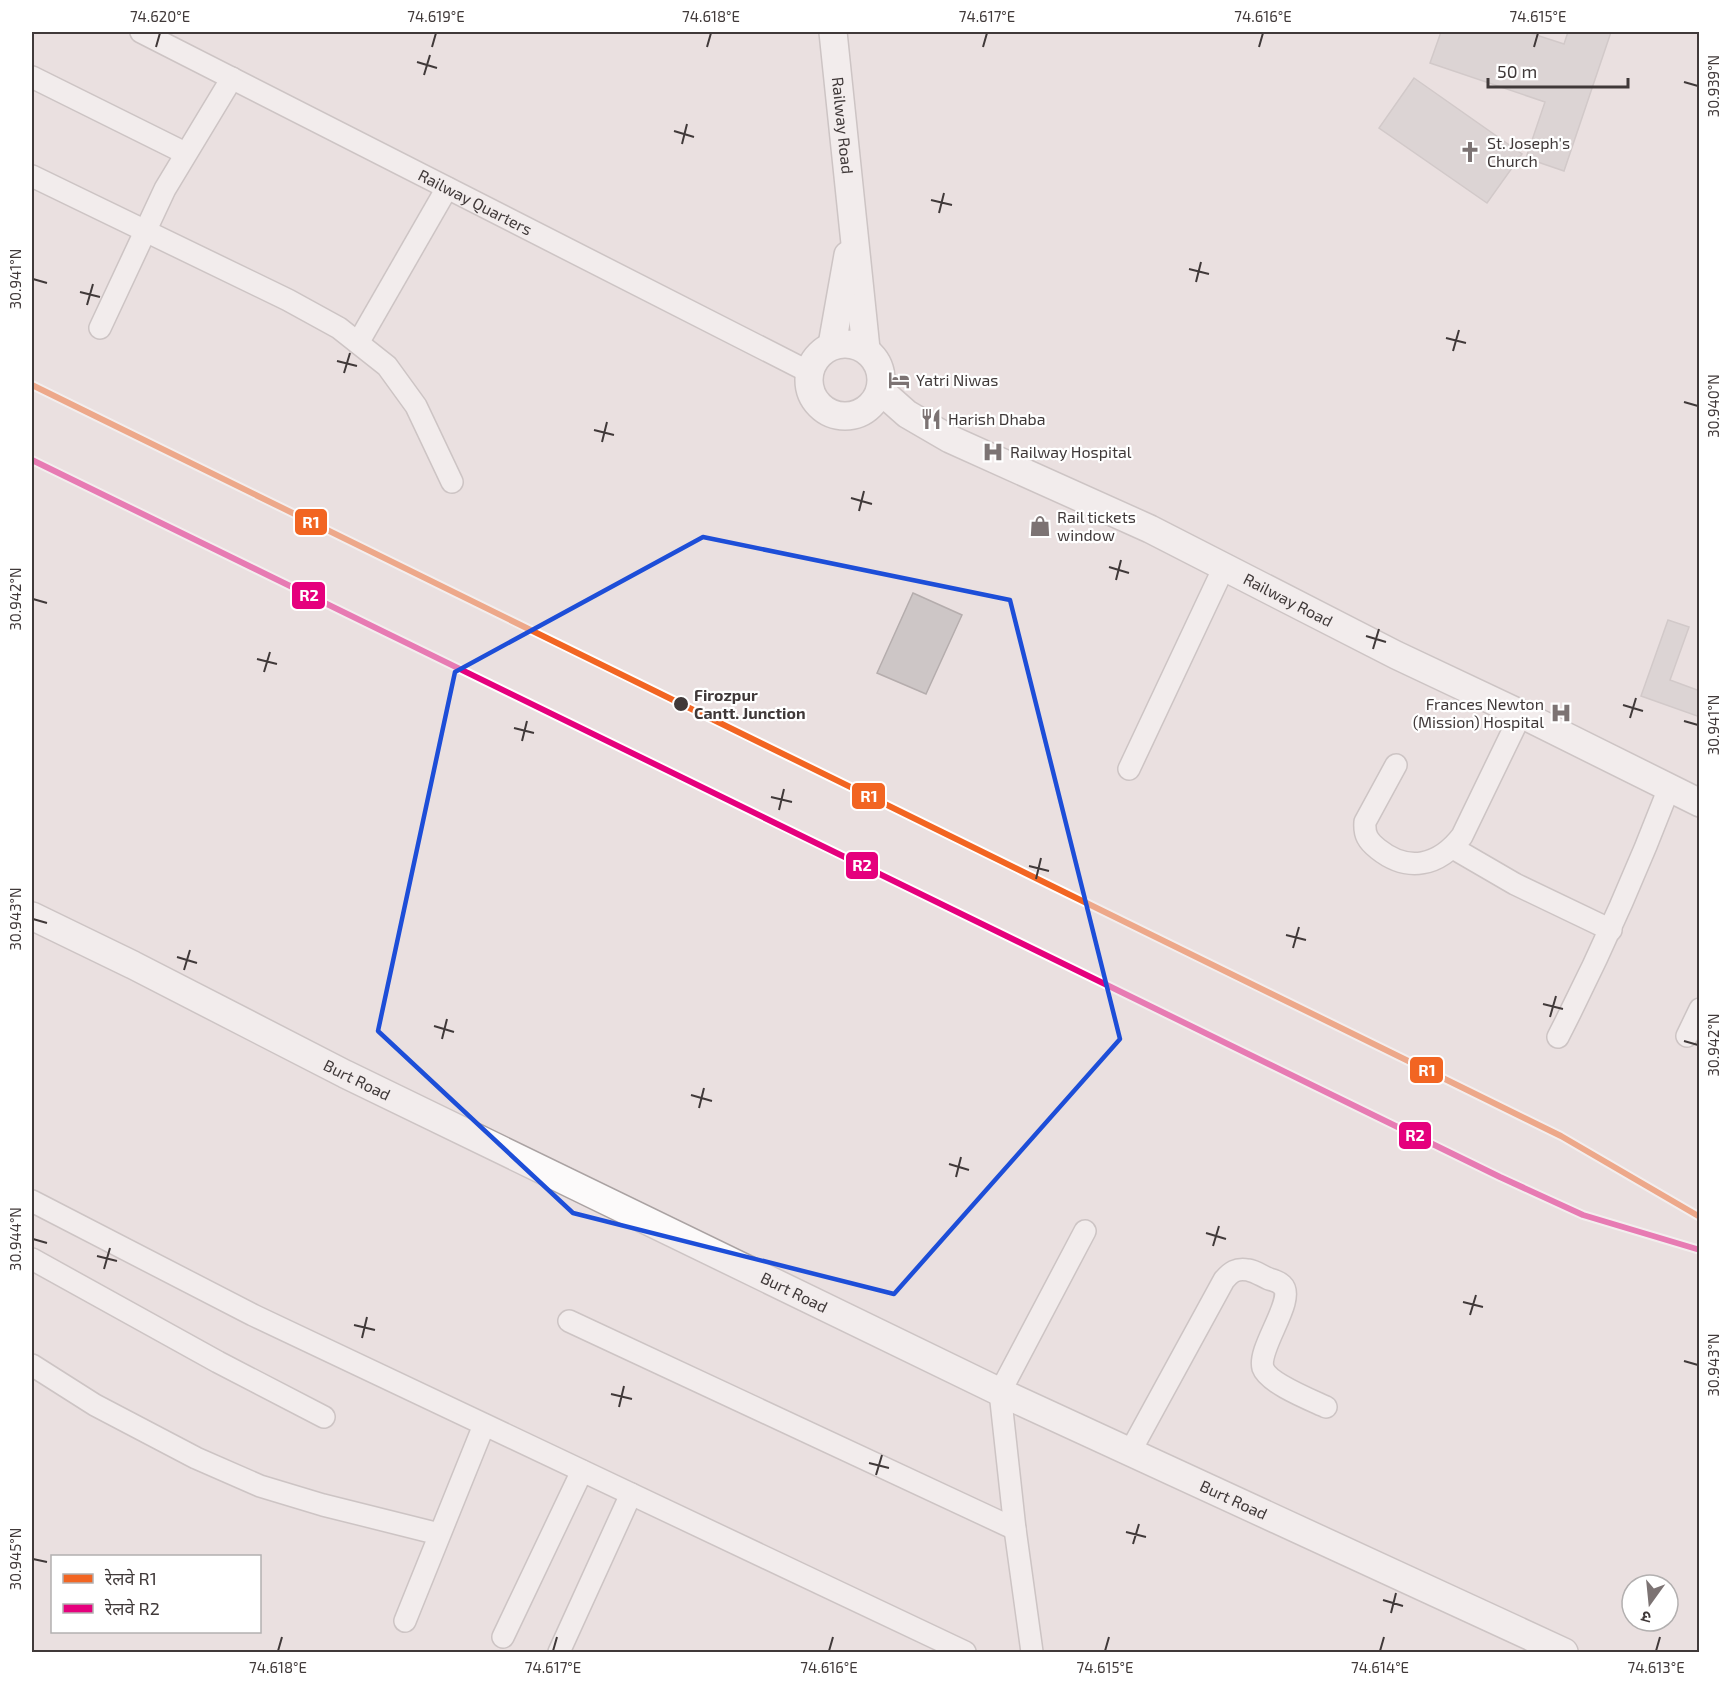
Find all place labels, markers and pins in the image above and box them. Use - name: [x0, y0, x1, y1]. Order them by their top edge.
- place label: St. Joseph's Church: [1487, 133, 1570, 170]
- church icon: St. Joseph's Church: [1458, 140, 1482, 164]
- hotel icon: Yatri Niwas: [887, 368, 911, 392]
- place label: Yatri Niwas: [916, 370, 998, 389]
- restaurant icon: Harish Dhaba: [919, 407, 943, 431]
- place label: Harish Dhaba: [948, 409, 1045, 428]
- hospital icon: Railway Hospital: [981, 440, 1005, 464]
- place label: Railway Hospital: [1010, 442, 1132, 461]
- place label: Rail tickets window: [1057, 507, 1136, 544]
- shop icon: Rail tickets window: [1028, 514, 1052, 538]
- place label: Firozpur Cantt. Junction: [694, 685, 806, 722]
- place label: Frances Newton (Mission) Hospital: [1413, 694, 1544, 731]
- marker: Firozpur Cantt. Junction: [672, 695, 690, 713]
- hospital icon: Frances Newton (Mission) Hospital: [1549, 701, 1573, 725]

